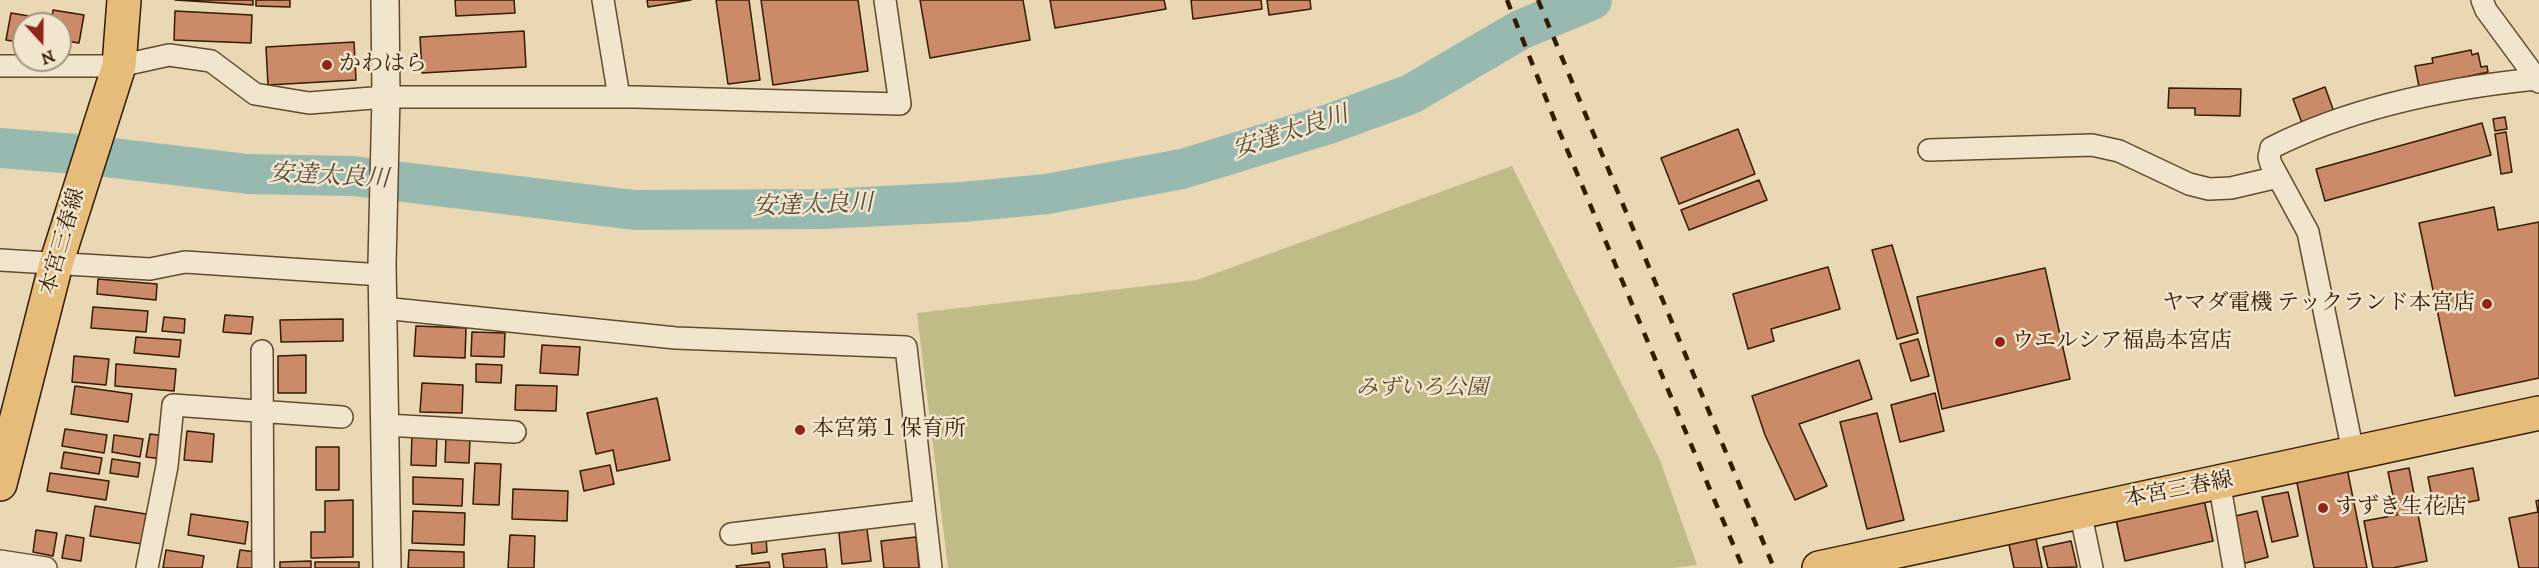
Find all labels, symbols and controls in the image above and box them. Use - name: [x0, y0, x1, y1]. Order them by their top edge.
- north arrow: [12, 12, 72, 72]
- text: N: [38, 45, 57, 69]
- place label: かわはら: [339, 52, 427, 78]
- marker: かわはら: [320, 58, 334, 72]
- water label: 安達太良川: [1229, 102, 1353, 166]
- water label: 安達太良川: [268, 160, 390, 196]
- street label: 本宮三春線: [36, 185, 92, 299]
- water label: 安達太良川: [753, 191, 873, 223]
- place label: ヤマダ電機 テックランド本宮店: [2162, 291, 2475, 317]
- marker: ヤマダ電機 テックランド本宮店: [2480, 297, 2494, 311]
- place label: ウエルシア福島本宮店: [2012, 329, 2232, 355]
- marker: ウエルシア福島本宮店: [1993, 335, 2007, 349]
- park label: みずいろ公園: [1356, 376, 1488, 402]
- place label: 本宮第１保育所: [812, 417, 966, 443]
- marker: 本宮第１保育所: [793, 423, 807, 437]
- street label: 本宮三春線: [2122, 468, 2236, 514]
- place label: すずき生花店: [2335, 495, 2467, 521]
- marker: すずき生花店: [2316, 501, 2330, 515]

